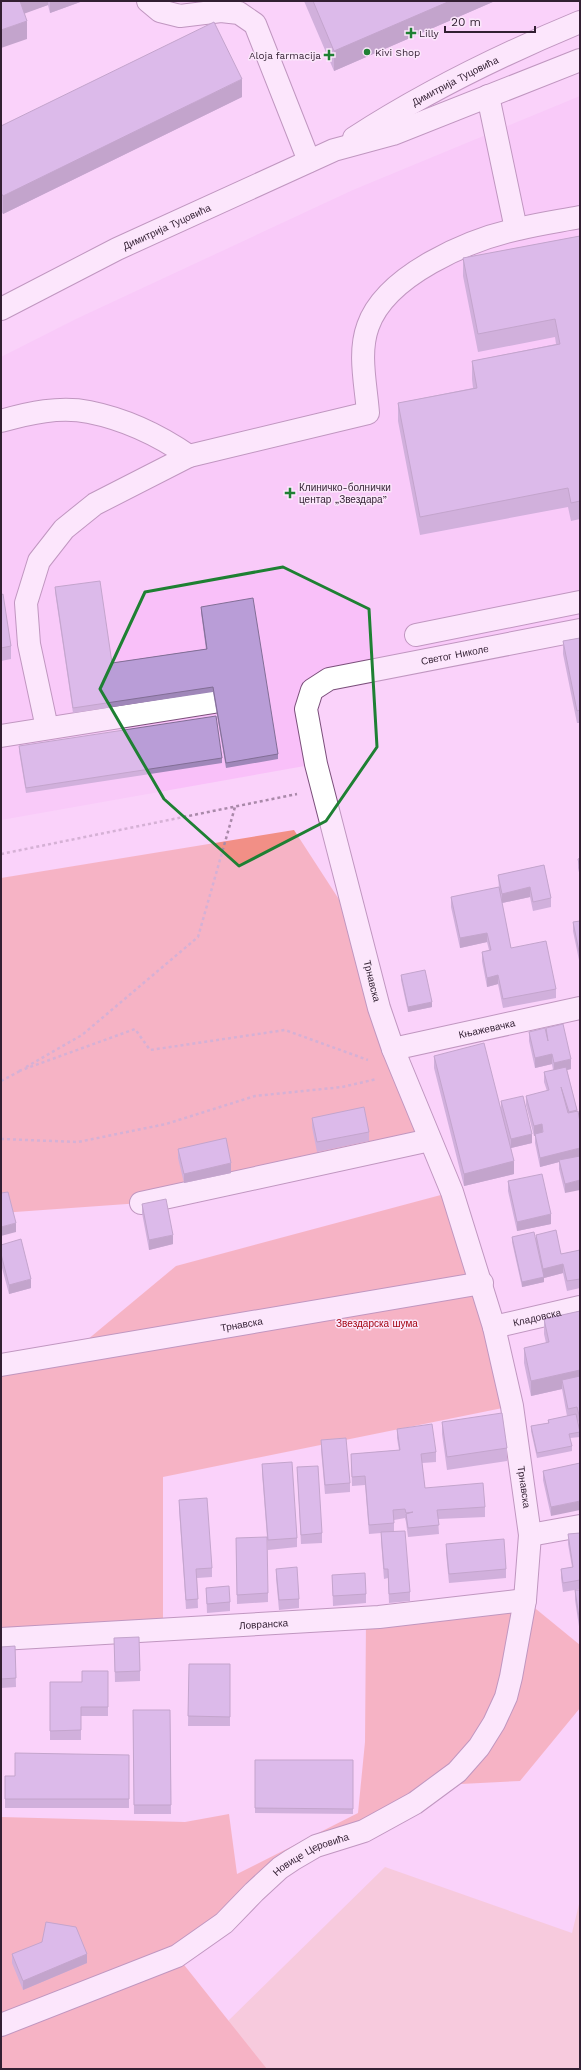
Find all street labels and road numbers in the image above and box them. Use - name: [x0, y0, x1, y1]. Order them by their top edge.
- street label: Димитрија Туцовића: [410, 54, 500, 108]
- street label: Димитрија Туцовића: [121, 201, 213, 251]
- street label: Светог Николе: [420, 642, 490, 666]
- street label: Трнавска: [362, 959, 383, 1003]
- street label: Књажевачка: [457, 1017, 517, 1040]
- street label: Кладовска: [512, 1306, 562, 1328]
- street label: Трнавска: [220, 1315, 264, 1333]
- street label: Трнавска: [516, 1465, 532, 1509]
- street label: Ловранска: [239, 1617, 289, 1631]
- street label: Новице Церовића: [270, 1830, 351, 1878]

